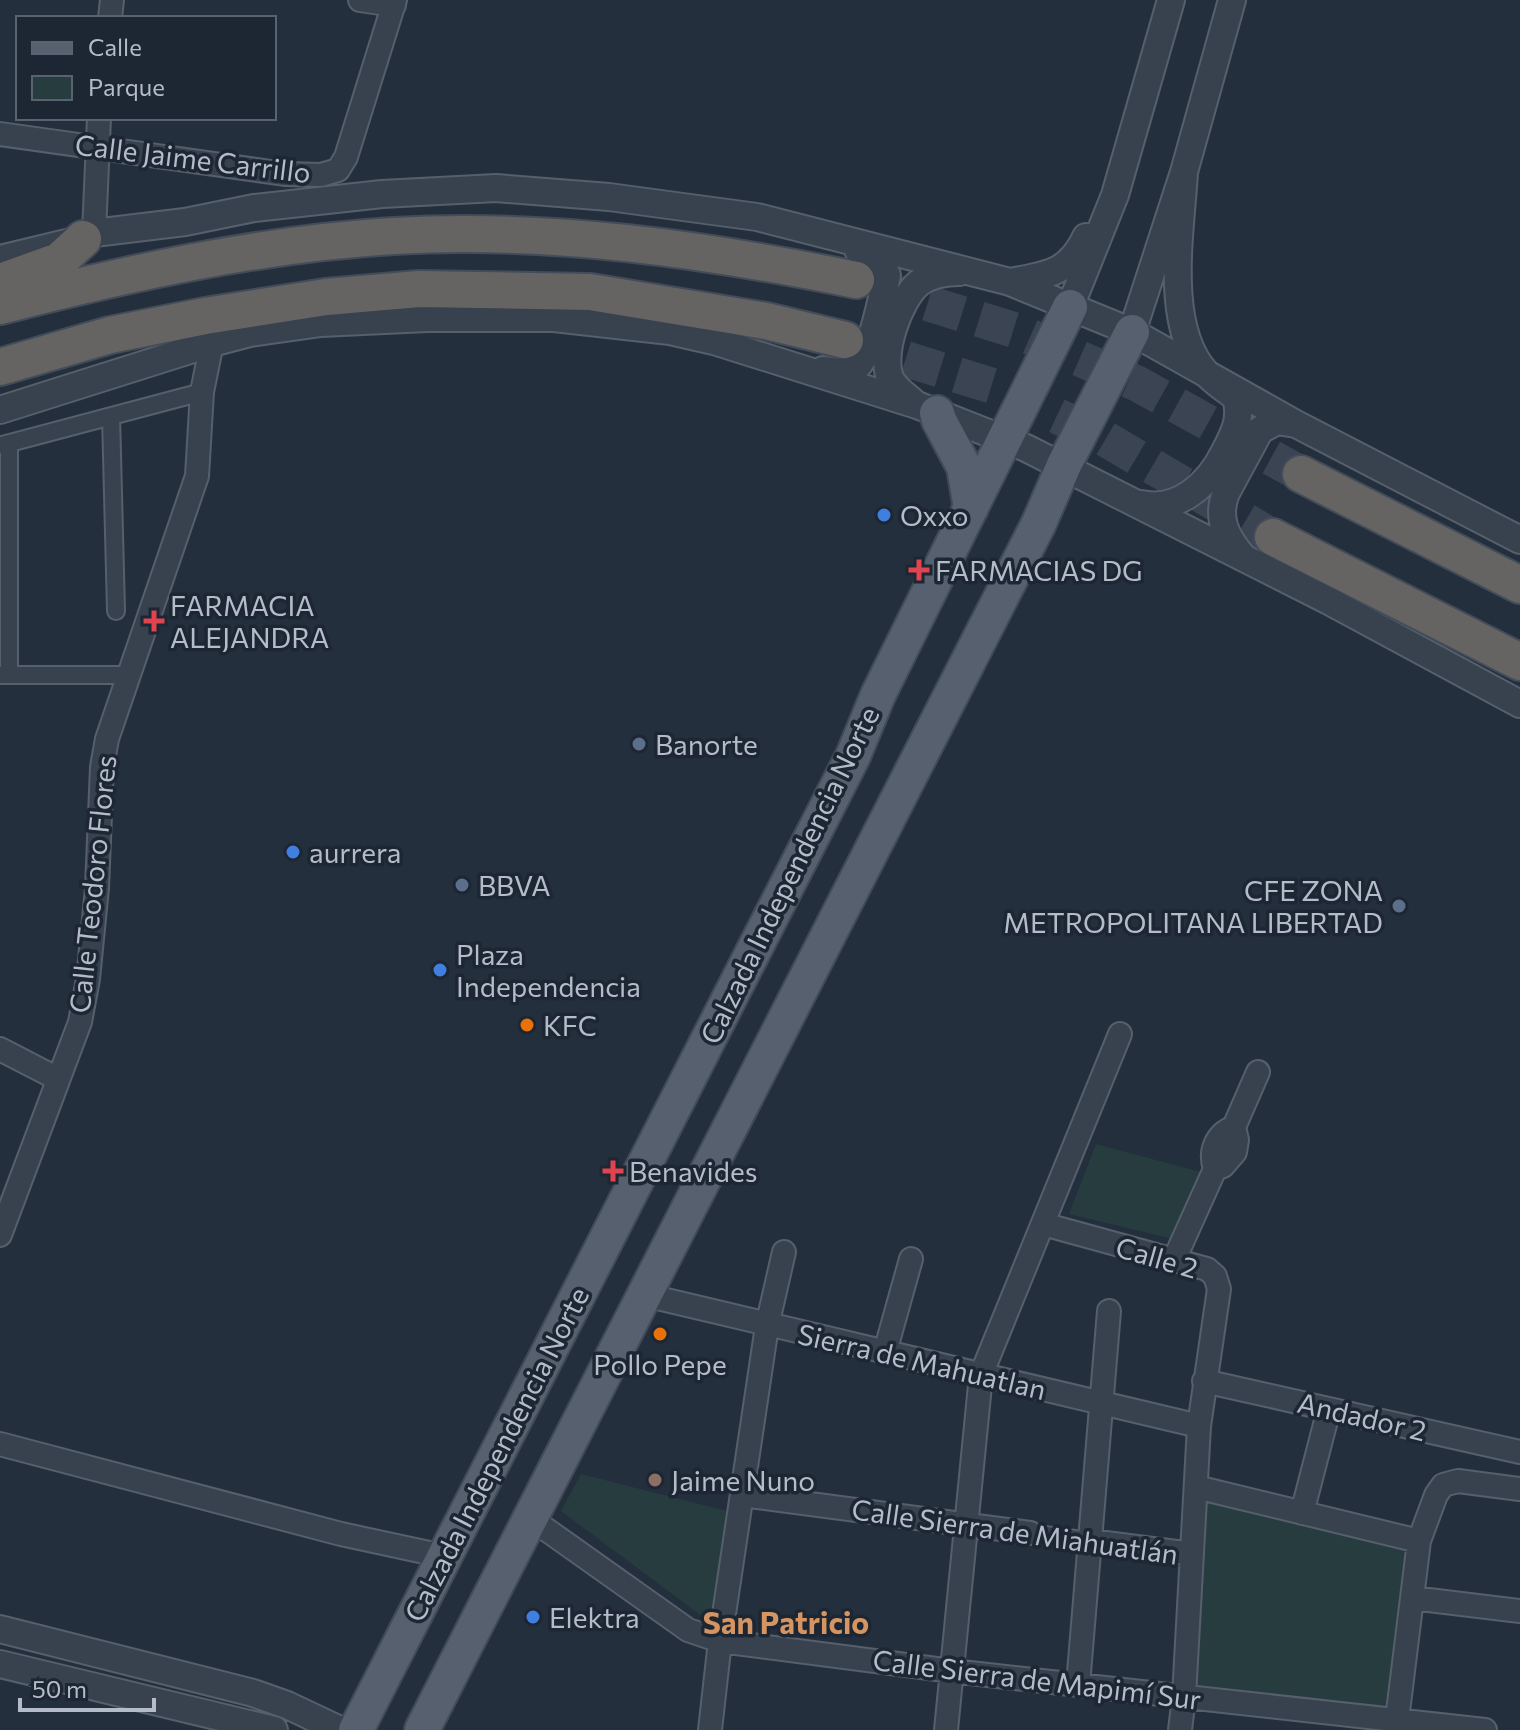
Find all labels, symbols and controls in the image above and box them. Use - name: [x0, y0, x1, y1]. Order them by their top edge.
- legend: [16, 16, 276, 120]
- text: Calle: [88, 32, 142, 61]
- text: Parque: [88, 72, 165, 101]
- street label: Calle Jaime Carrillo: [73, 127, 313, 189]
- place label: Oxxo: [900, 498, 968, 532]
- marker: Oxxo: [875, 506, 893, 524]
- place label: FARMACIAS DG: [935, 553, 1143, 587]
- marker: FARMACIAS DG: [910, 561, 928, 579]
- place label: FARMACIA ALEJANDRA: [170, 588, 329, 654]
- marker: FARMACIA ALEJANDRA: [145, 612, 163, 630]
- street label: Calzada Independencia Norte: [692, 701, 886, 1049]
- place label: Banorte: [655, 727, 758, 761]
- marker: Banorte: [630, 735, 648, 753]
- street label: Calle Teodoro Flores: [62, 753, 122, 1015]
- place label: aurrera: [309, 835, 402, 869]
- marker: aurrera: [284, 843, 302, 861]
- place label: BBVA: [478, 868, 551, 902]
- place label: CFE ZONA METROPOLITANA LIBERTAD: [1003, 873, 1383, 939]
- marker: BBVA: [453, 876, 471, 894]
- marker: CFE ZONA METROPOLITANA LIBERTAD: [1390, 897, 1408, 915]
- place label: Plaza Independencia: [456, 937, 641, 1003]
- marker: Plaza Independencia: [431, 961, 449, 979]
- place label: KFC: [543, 1008, 597, 1042]
- marker: KFC: [518, 1016, 536, 1034]
- place label: Benavides: [629, 1154, 757, 1188]
- marker: Benavides: [604, 1162, 622, 1180]
- street label: Calle 2: [1112, 1229, 1202, 1285]
- street label: Calzada Independencia Norte: [397, 1281, 595, 1627]
- street label: Sierra de Mahuatlan: [795, 1316, 1049, 1406]
- marker: Pollo Pepe: [651, 1325, 669, 1343]
- place label: Pollo Pepe: [593, 1347, 727, 1381]
- street label: Andador 2: [1294, 1385, 1430, 1447]
- place label: Jaime Nuno: [671, 1463, 815, 1497]
- marker: Jaime Nuno: [646, 1471, 664, 1489]
- street label: Calle Sierra de Miahuatlán: [850, 1491, 1180, 1571]
- place label: Elektra: [549, 1600, 640, 1634]
- district label: San Patricio: [703, 1603, 869, 1640]
- marker: Elektra: [524, 1608, 542, 1626]
- street label: Calle Sierra de Mapimí Sur: [871, 1642, 1203, 1716]
- scale bar: [20, 1662, 154, 1712]
- text: 50 m: [32, 1674, 87, 1703]

